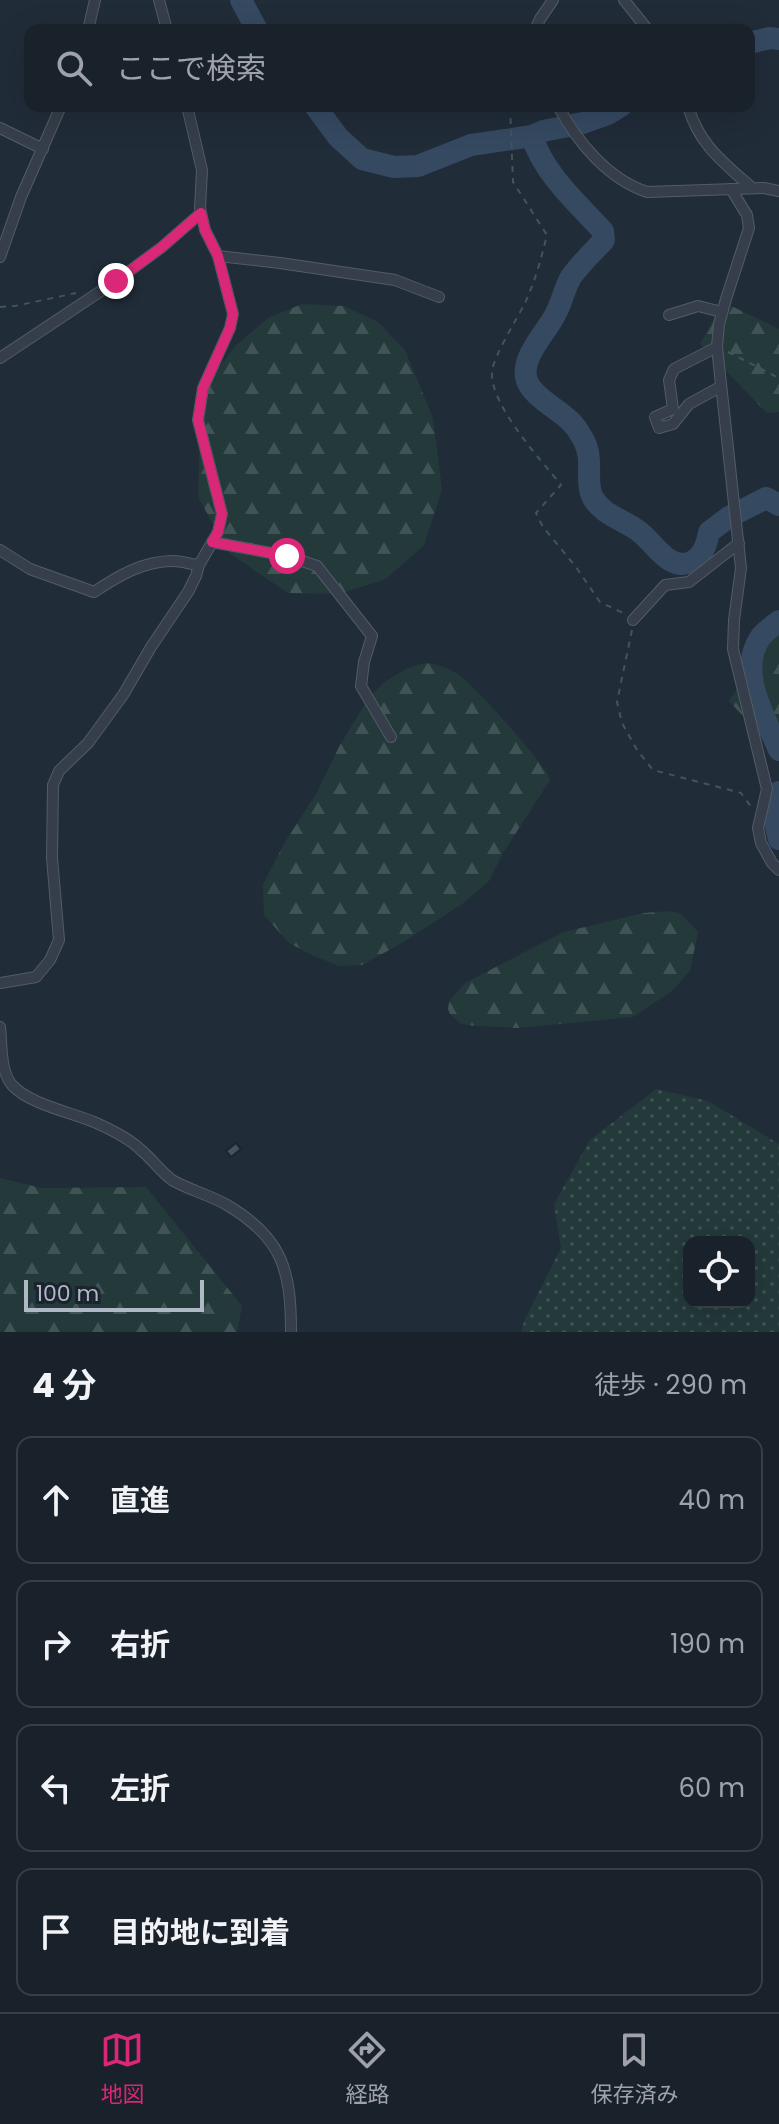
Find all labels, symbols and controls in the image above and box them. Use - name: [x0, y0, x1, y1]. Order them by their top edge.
- search box: [24, 24, 755, 112]
- icon: search: [52, 46, 96, 90]
- text: ここで検索: [116, 47, 266, 90]
- route end: [98, 263, 134, 299]
- route start: [269, 538, 305, 574]
- map controls: [683, 1236, 755, 1308]
- button: locate: [683, 1236, 755, 1308]
- scale bar: [24, 1276, 204, 1312]
- text: 100 m: [36, 1278, 99, 1309]
- text: 4 分: [32, 1361, 96, 1409]
- text: 徒歩 · 290 m: [594, 1367, 747, 1403]
- icon: ahead: [34, 1478, 78, 1522]
- text: 直進: [110, 1479, 170, 1522]
- text: 40 m: [679, 1482, 745, 1518]
- icon: right: [34, 1622, 78, 1666]
- text: 右折: [110, 1623, 170, 1666]
- text: 190 m: [670, 1626, 745, 1662]
- icon: left: [34, 1766, 78, 1810]
- text: 左折: [110, 1767, 170, 1810]
- text: 60 m: [678, 1770, 745, 1806]
- icon: arrive: [34, 1910, 78, 1954]
- text: 目的地に到着: [110, 1911, 290, 1954]
- tab: 地図: [100, 2028, 145, 2111]
- tab: 経路: [345, 2028, 390, 2111]
- tab: 保存済み: [590, 2028, 679, 2111]

